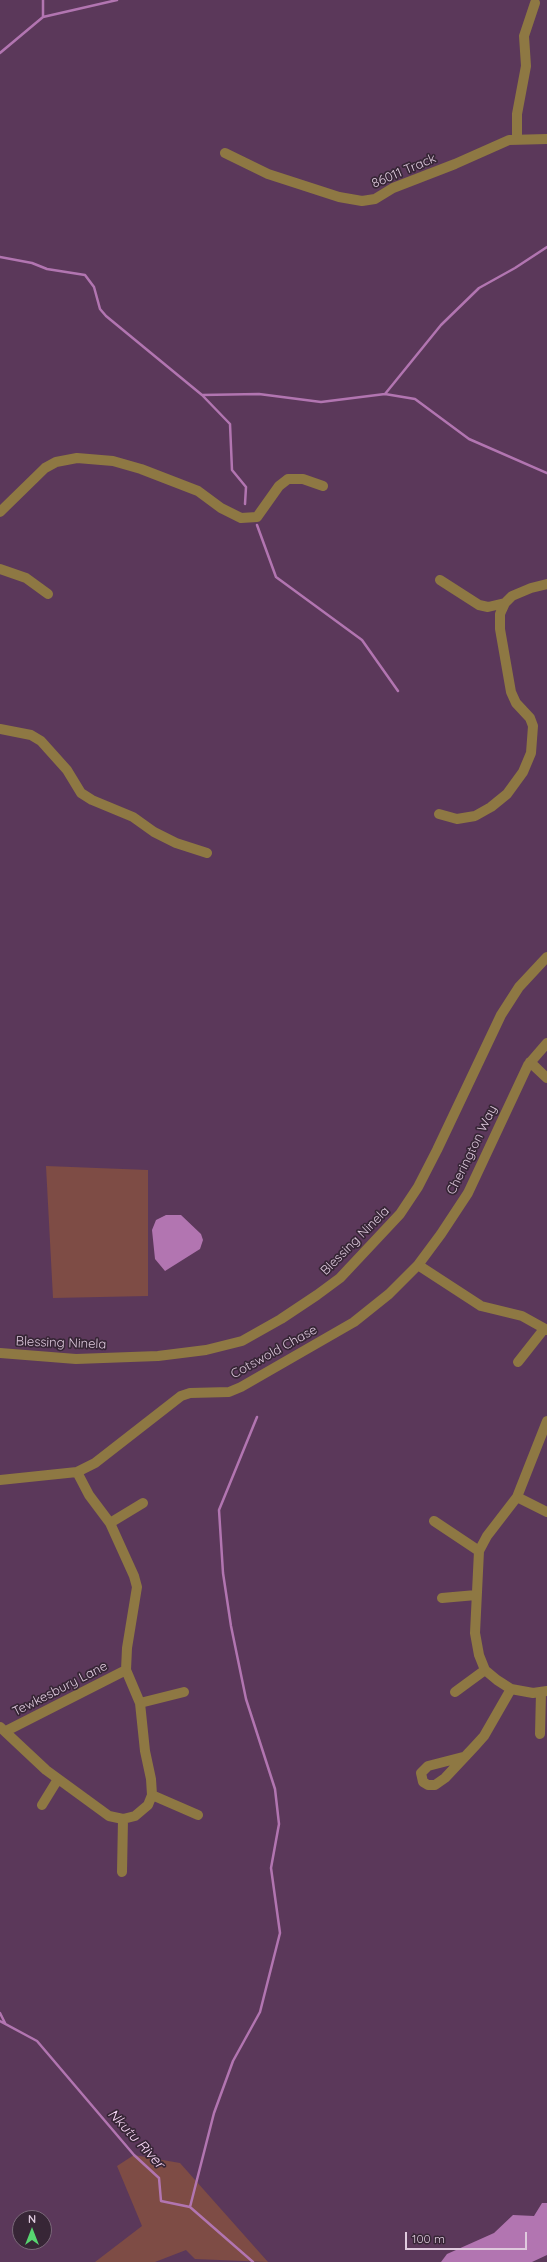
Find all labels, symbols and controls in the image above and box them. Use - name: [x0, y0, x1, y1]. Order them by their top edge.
- street label: 86011 Track: [369, 150, 439, 192]
- street label: Cherington Way: [444, 1103, 500, 1197]
- street label: Blessing Ninela: [317, 1203, 393, 1279]
- street label: Cotswold Chase: [228, 1322, 320, 1382]
- street label: Blessing Ninela: [15, 1334, 107, 1352]
- street label: Tewkesbury Lane: [10, 1658, 110, 1720]
- water label: Nkutu River: [104, 2106, 168, 2172]
- north arrow: [12, 2210, 52, 2250]
- text: N: [28, 2212, 36, 2226]
- scale bar: [407, 2224, 529, 2250]
- text: 100 m: [412, 2231, 445, 2246]

